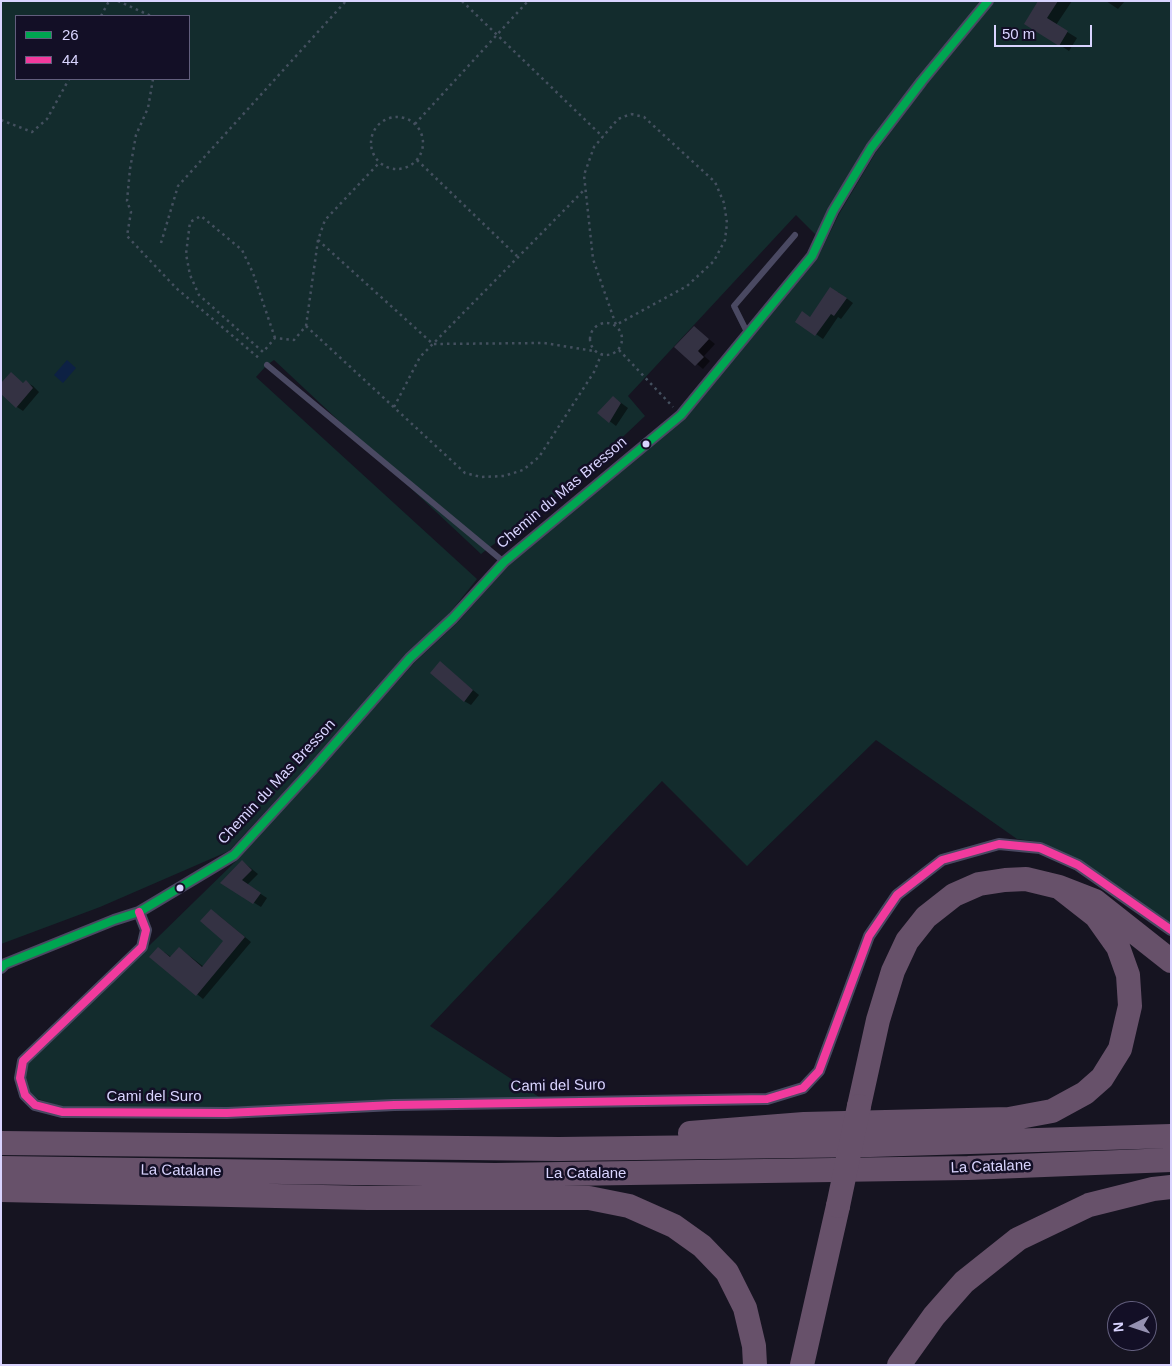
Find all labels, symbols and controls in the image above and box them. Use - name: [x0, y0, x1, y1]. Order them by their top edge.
- legend: [15, 15, 190, 80]
- scale bar: [997, 15, 1094, 47]
- text: 50 m: [1002, 25, 1035, 42]
- text: 26: [62, 26, 79, 43]
- text: 44: [62, 51, 79, 68]
- street label: Chemin du Mas Bresson: [493, 433, 631, 553]
- unlabelled marker: [641, 439, 651, 449]
- street label: Chemin du Mas Bresson: [214, 716, 340, 848]
- unlabelled marker: [175, 883, 185, 893]
- street label: Cami del Suro: [510, 1076, 606, 1096]
- street label: Cami del Suro: [106, 1088, 202, 1106]
- street label: La Catalane: [950, 1157, 1032, 1177]
- street label: La Catalane: [140, 1161, 222, 1181]
- street label: La Catalane: [546, 1165, 626, 1183]
- north arrow: [1107, 1301, 1157, 1351]
- text: N: [1110, 1321, 1126, 1333]

